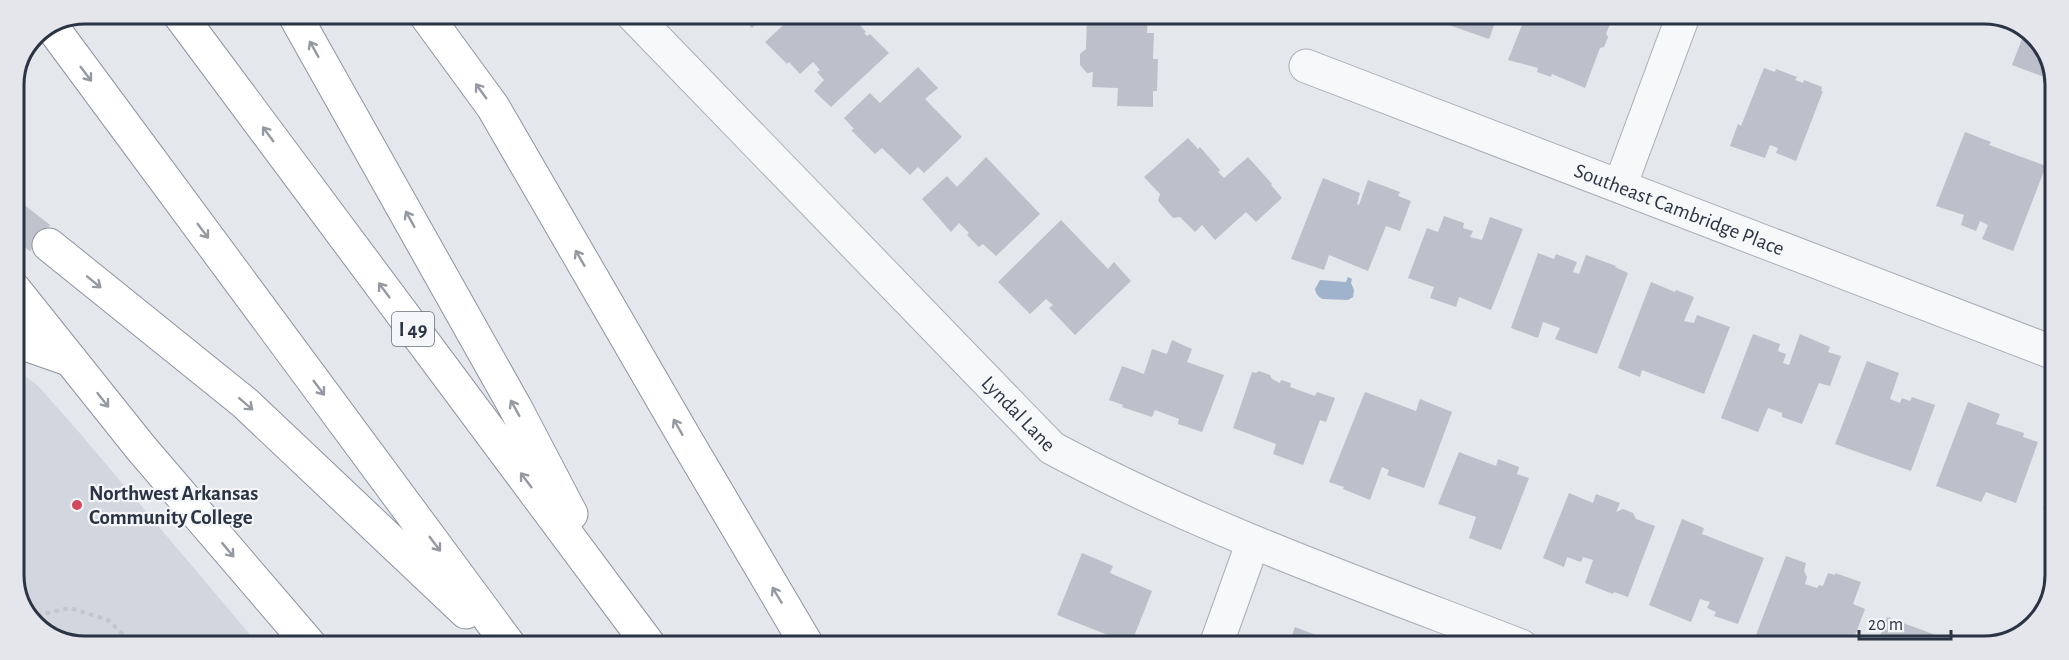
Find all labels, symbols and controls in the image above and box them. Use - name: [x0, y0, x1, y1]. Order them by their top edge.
- one-way arrow: [308, 41, 320, 58]
- one-way arrow: [80, 66, 93, 82]
- one-way arrow: [475, 83, 487, 99]
- one-way arrow: [261, 126, 274, 142]
- street label: Southeast Cambridge Place: [1571, 160, 1787, 260]
- one-way arrow: [404, 211, 415, 229]
- one-way arrow: [196, 223, 209, 239]
- one-way arrow: [574, 250, 586, 267]
- one-way arrow: [86, 275, 101, 289]
- one-way arrow: [378, 283, 390, 299]
- road number: I 49: [392, 312, 434, 346]
- street label: Lyndal Lane: [977, 372, 1059, 456]
- one-way arrow: [312, 379, 325, 395]
- one-way arrow: [97, 392, 110, 408]
- one-way arrow: [238, 397, 253, 411]
- one-way arrow: [509, 400, 521, 417]
- one-way arrow: [672, 419, 684, 436]
- one-way arrow: [520, 473, 532, 489]
- place label: Northwest Arkansas Community College: [89, 483, 258, 528]
- marker: Northwest Arkansas Community College: [70, 498, 84, 512]
- one-way arrow: [428, 536, 441, 552]
- one-way arrow: [221, 542, 235, 557]
- one-way arrow: [771, 587, 783, 604]
- scale bar: [1859, 603, 1950, 641]
- text: 20 m: [1868, 616, 1903, 634]

